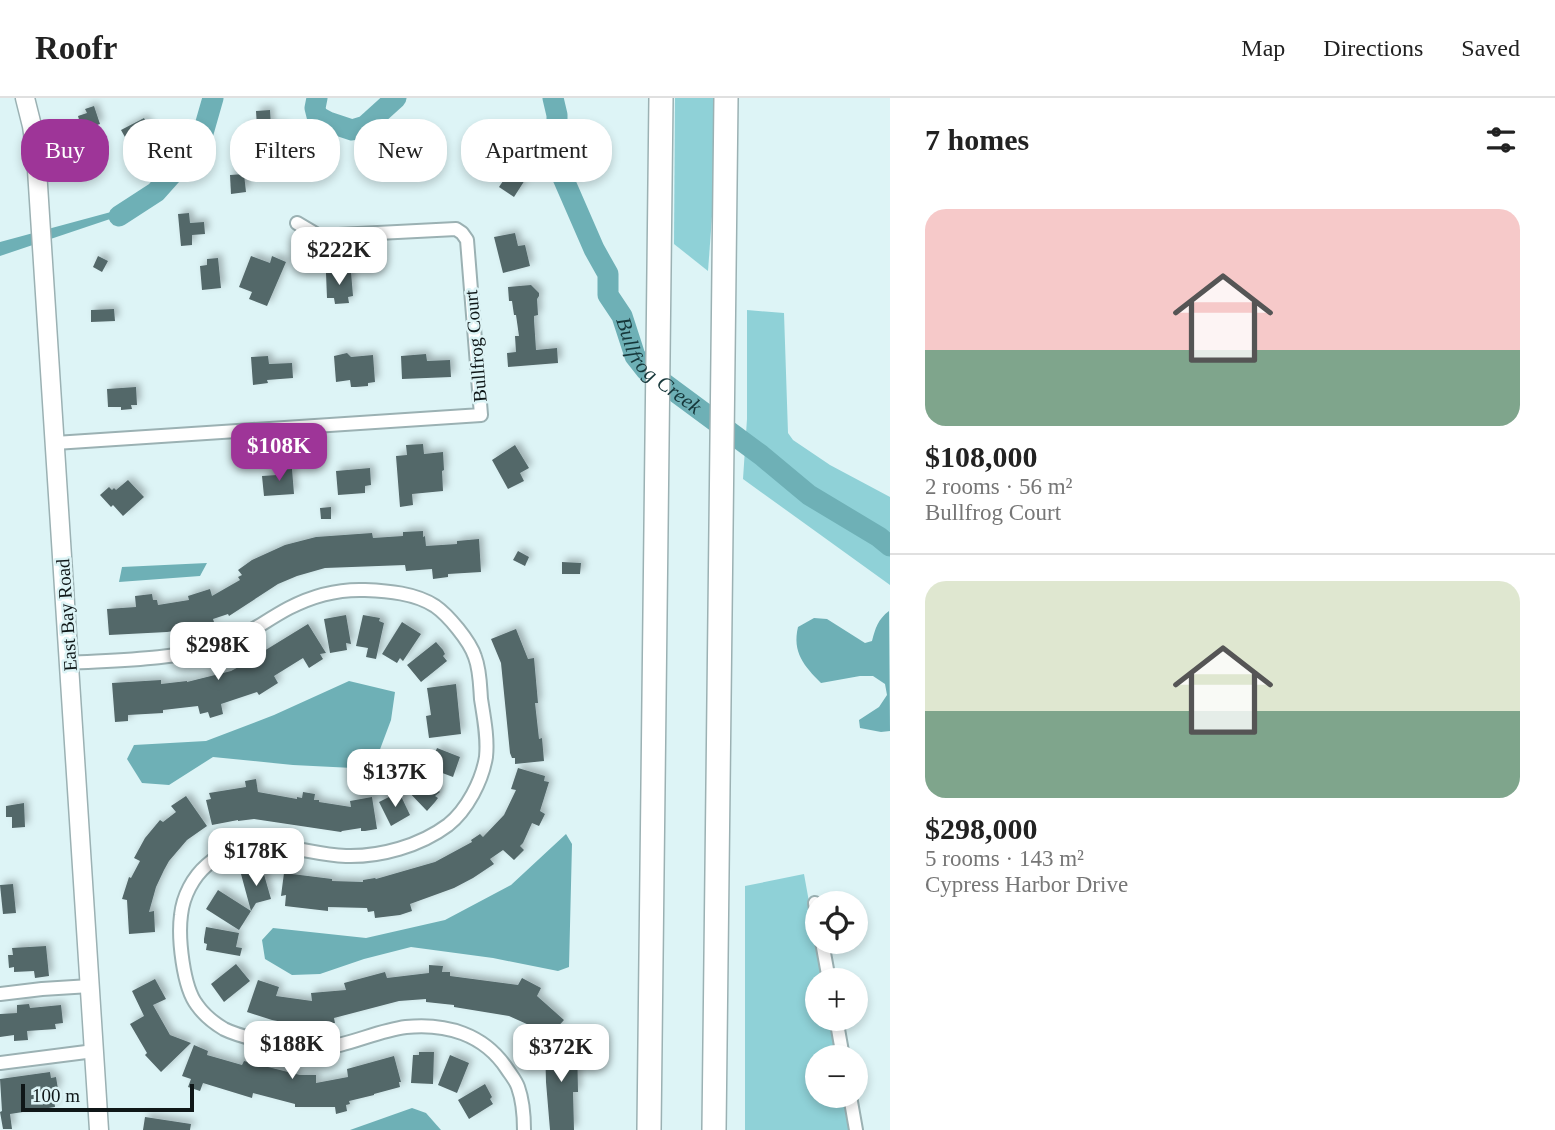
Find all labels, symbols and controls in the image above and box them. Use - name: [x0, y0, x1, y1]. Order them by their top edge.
- text: Roofr: [35, 30, 117, 66]
- text: Map: [1241, 35, 1285, 61]
- text: Directions: [1323, 35, 1423, 61]
- text: Saved: [1461, 35, 1520, 61]
- chip: Buy: [21, 119, 109, 182]
- chip: Rent: [123, 119, 216, 182]
- chip: Filters: [230, 119, 340, 182]
- chip: New: [354, 119, 447, 182]
- chip: Apartment: [461, 119, 612, 182]
- icon: filters: [1482, 121, 1520, 159]
- text: 7 homes: [925, 123, 1029, 156]
- pin: $222K: [290, 228, 388, 287]
- text: $222K: [307, 237, 371, 262]
- icon: home: [1160, 255, 1286, 381]
- street label: Bullfrog Court: [460, 288, 491, 403]
- water label: Bullfrog Creek: [611, 314, 707, 419]
- pin: $108K: [230, 424, 328, 483]
- text: $108K: [247, 433, 311, 458]
- text: $108,000: [925, 440, 1038, 473]
- text: 2 rooms · 56 m²: [925, 474, 1072, 499]
- text: Bullfrog Court: [925, 500, 1061, 525]
- street label: East Bay Road: [52, 557, 81, 672]
- pin: $298K: [169, 622, 267, 682]
- icon: home: [1160, 627, 1286, 753]
- text: $298K: [186, 632, 250, 657]
- pin: $137K: [346, 750, 444, 809]
- text: $137K: [363, 759, 427, 784]
- text: $298,000: [925, 812, 1038, 845]
- pin: $178K: [207, 828, 305, 888]
- text: $178K: [224, 838, 288, 863]
- text: 5 rooms · 143 m²: [925, 846, 1084, 871]
- text: Cypress Harbor Drive: [925, 872, 1128, 897]
- map controls: [805, 891, 868, 1108]
- button: locate: [805, 891, 868, 954]
- button: +: [805, 968, 868, 1031]
- pin: $188K: [243, 1021, 341, 1081]
- pin: $372K: [512, 1024, 610, 1084]
- text: $188K: [260, 1031, 324, 1056]
- text: $372K: [529, 1034, 593, 1059]
- button: −: [805, 1045, 868, 1108]
- scale bar: [21, 1081, 194, 1113]
- text: 100 m: [32, 1085, 80, 1106]

